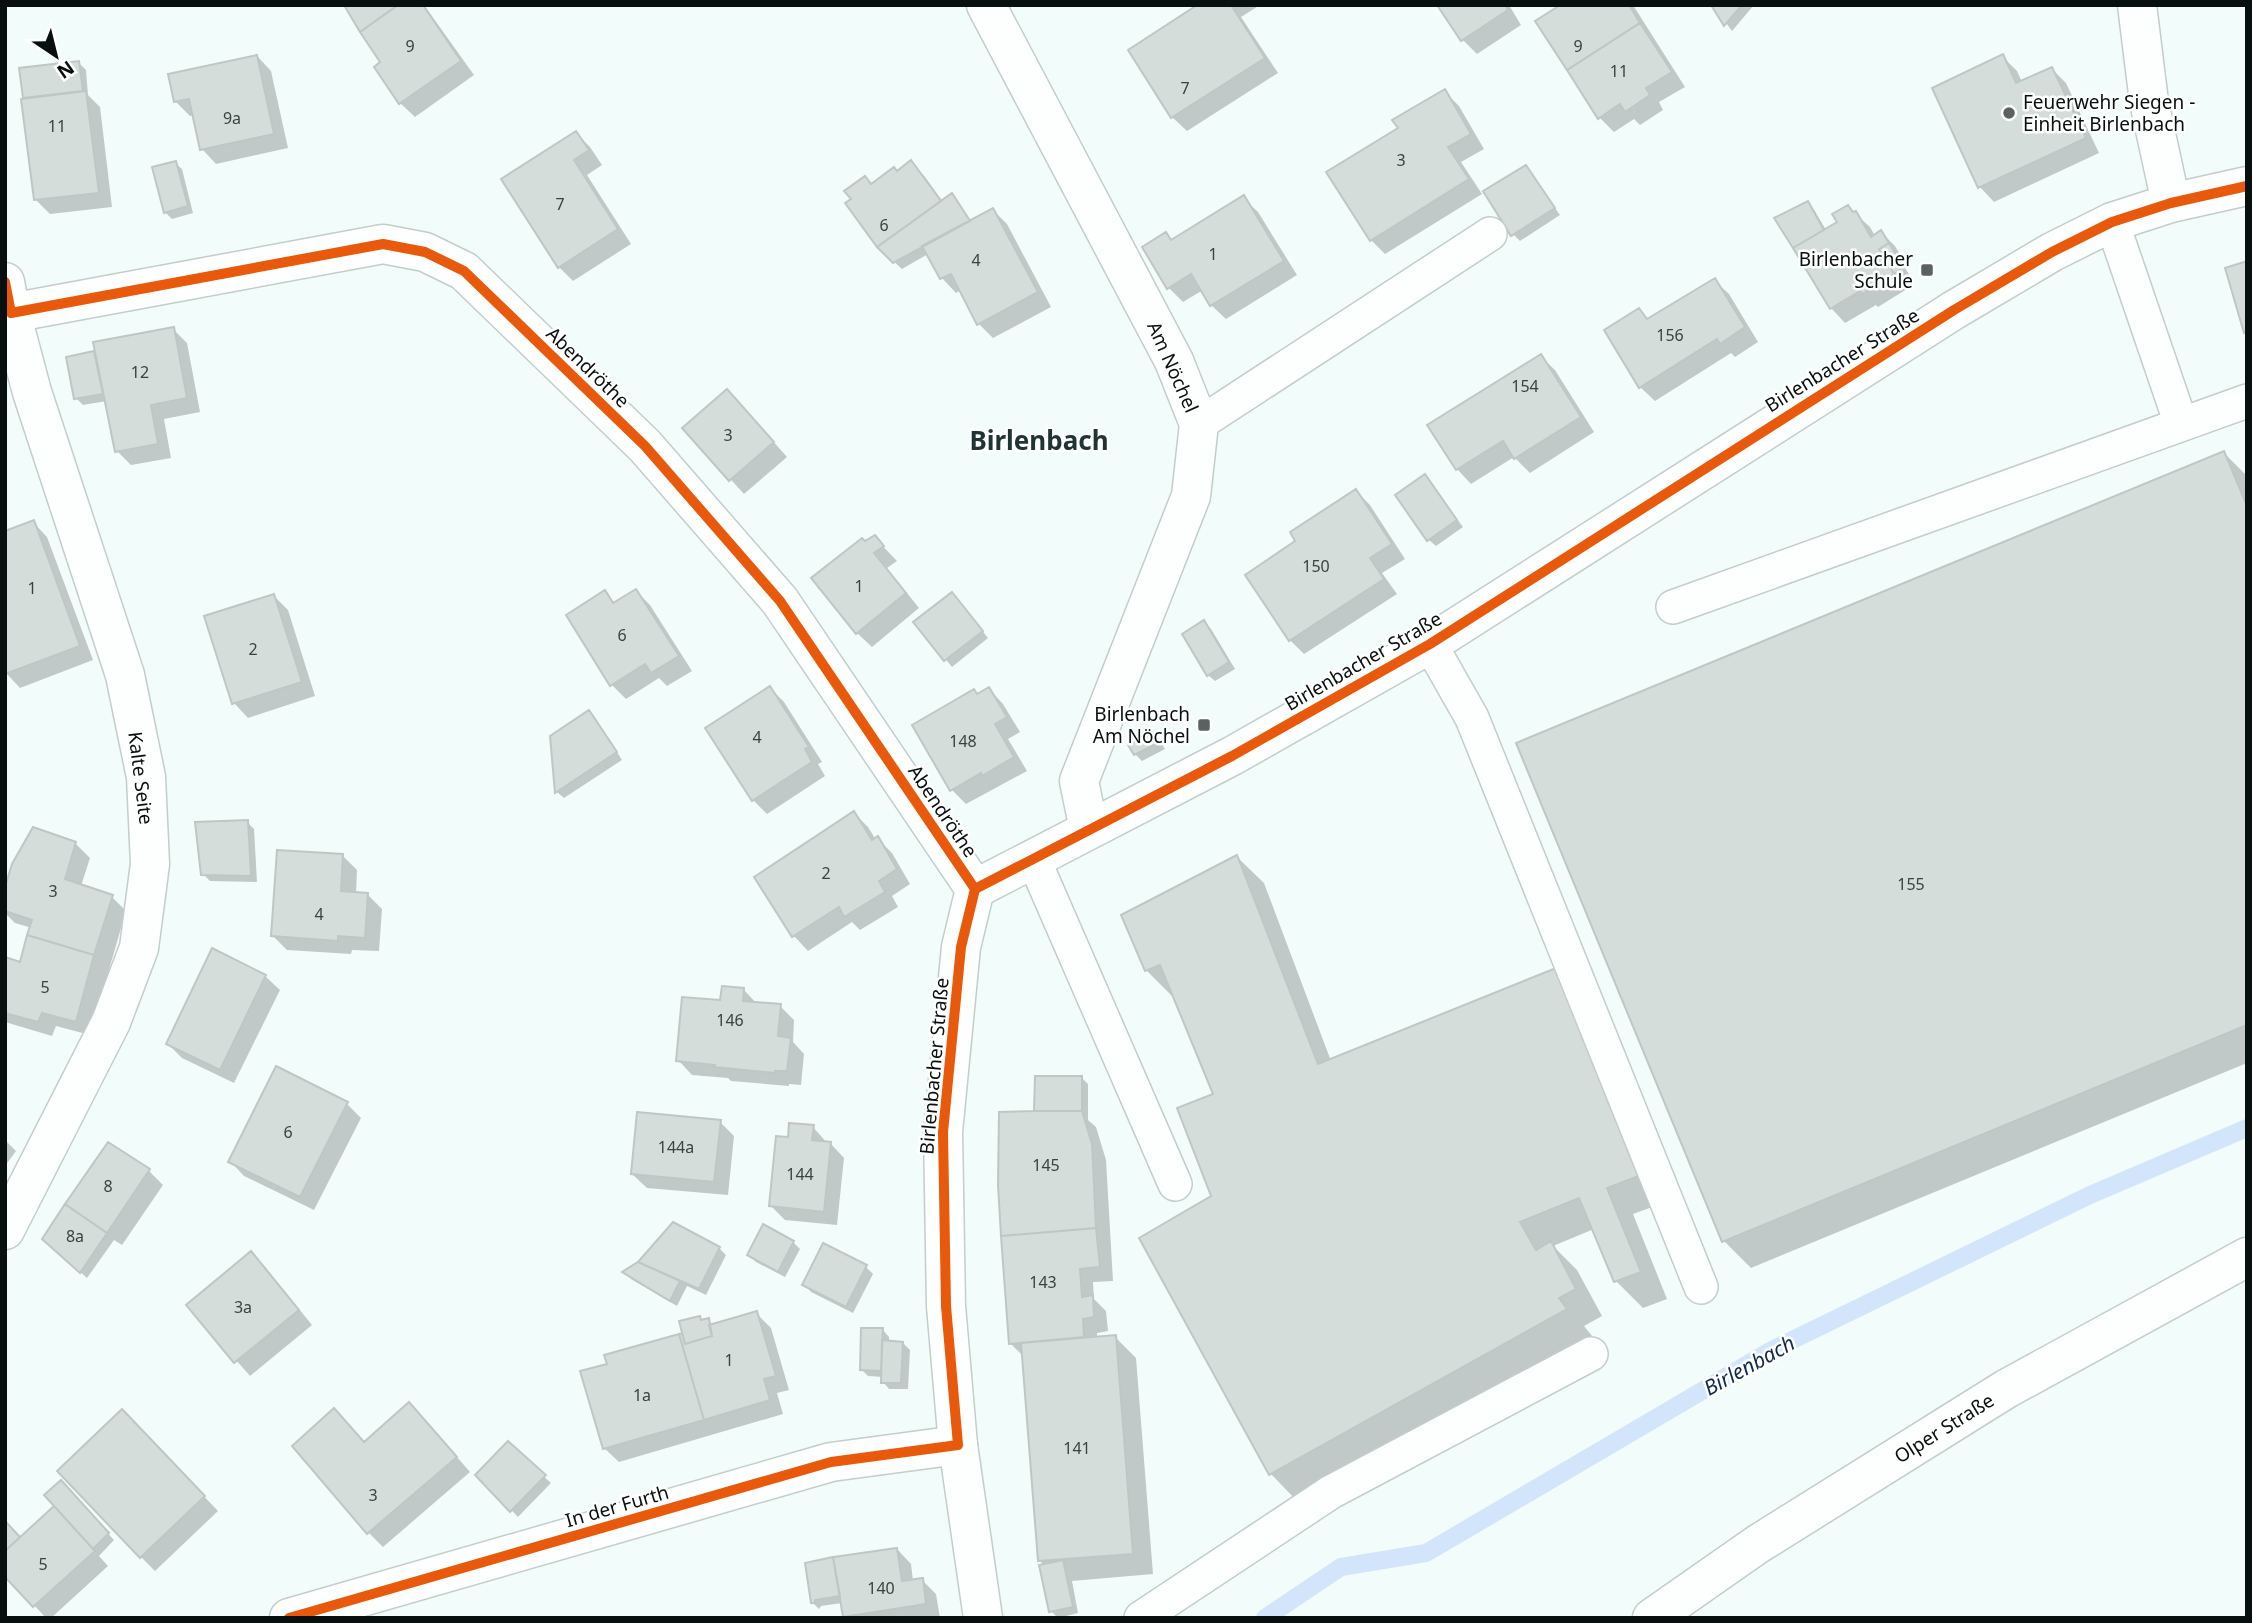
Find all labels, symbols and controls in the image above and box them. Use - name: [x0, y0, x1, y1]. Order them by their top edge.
- north arrow: [21, 21, 91, 91]
- house number: 9: [405, 35, 415, 57]
- house number: 9: [1573, 35, 1583, 57]
- text: N: [52, 55, 80, 85]
- house number: 11: [1610, 60, 1628, 82]
- house number: 7: [1180, 77, 1190, 99]
- place label: Feuerwehr Siegen - Einheit Birlenbach: [2023, 89, 2195, 137]
- marker: Feuerwehr Siegen - Einheit Birlenbach: [2001, 105, 2017, 121]
- house number: 9a: [223, 107, 241, 129]
- house number: 11: [48, 115, 66, 137]
- house number: 3: [1396, 149, 1406, 171]
- house number: 7: [555, 193, 565, 215]
- house number: 6: [879, 214, 889, 236]
- house number: 1: [1208, 243, 1218, 265]
- place label: Birlenbacher Schule: [1799, 246, 1913, 294]
- house number: 4: [971, 249, 981, 271]
- marker: Birlenbacher Schule: [1919, 262, 1935, 278]
- street label: Birlenbacher Straße: [1760, 302, 1924, 418]
- street label: Am Nöchel: [1141, 317, 1205, 417]
- street label: Abendröthe: [541, 321, 635, 413]
- house number: 156: [1656, 324, 1684, 346]
- house number: 12: [131, 361, 149, 383]
- house number: 154: [1511, 375, 1539, 397]
- district label: Birlenbach: [969, 422, 1109, 458]
- house number: 3: [723, 424, 733, 446]
- house number: 150: [1302, 555, 1330, 577]
- house number: 1: [854, 575, 864, 597]
- house number: 1: [27, 577, 37, 599]
- street label: Birlenbacher Straße: [1280, 605, 1446, 717]
- house number: 6: [617, 624, 627, 646]
- house number: 2: [248, 638, 258, 660]
- place label: Birlenbach Am Nöchel: [1093, 701, 1190, 749]
- marker: Birlenbach Am Nöchel: [1196, 717, 1212, 733]
- house number: 4: [752, 726, 762, 748]
- street label: Kalte Seite: [122, 730, 160, 826]
- house number: 148: [949, 730, 977, 752]
- street label: Abendröthe: [903, 760, 983, 862]
- house number: 2: [821, 862, 831, 884]
- house number: 155: [1897, 873, 1925, 895]
- house number: 3: [48, 880, 58, 902]
- house number: 4: [314, 903, 324, 925]
- house number: 5: [40, 976, 50, 998]
- street label: Birlenbacher Straße: [913, 977, 955, 1155]
- house number: 146: [716, 1009, 744, 1031]
- house number: 6: [283, 1121, 293, 1143]
- house number: 144a: [658, 1136, 694, 1158]
- house number: 145: [1032, 1154, 1060, 1176]
- house number: 144: [786, 1163, 814, 1185]
- house number: 8: [103, 1175, 113, 1197]
- house number: 8a: [66, 1225, 84, 1247]
- house number: 143: [1029, 1271, 1057, 1293]
- house number: 3a: [234, 1296, 252, 1318]
- water label: Birlenbach: [1698, 1328, 1800, 1402]
- house number: 1: [724, 1349, 734, 1371]
- house number: 1a: [633, 1384, 651, 1406]
- street label: Olper Straße: [1889, 1387, 1999, 1469]
- house number: 141: [1063, 1437, 1091, 1459]
- street label: In der Furth: [562, 1479, 672, 1533]
- house number: 3: [368, 1484, 378, 1506]
- house number: 5: [38, 1553, 48, 1575]
- house number: 140: [867, 1577, 895, 1599]

